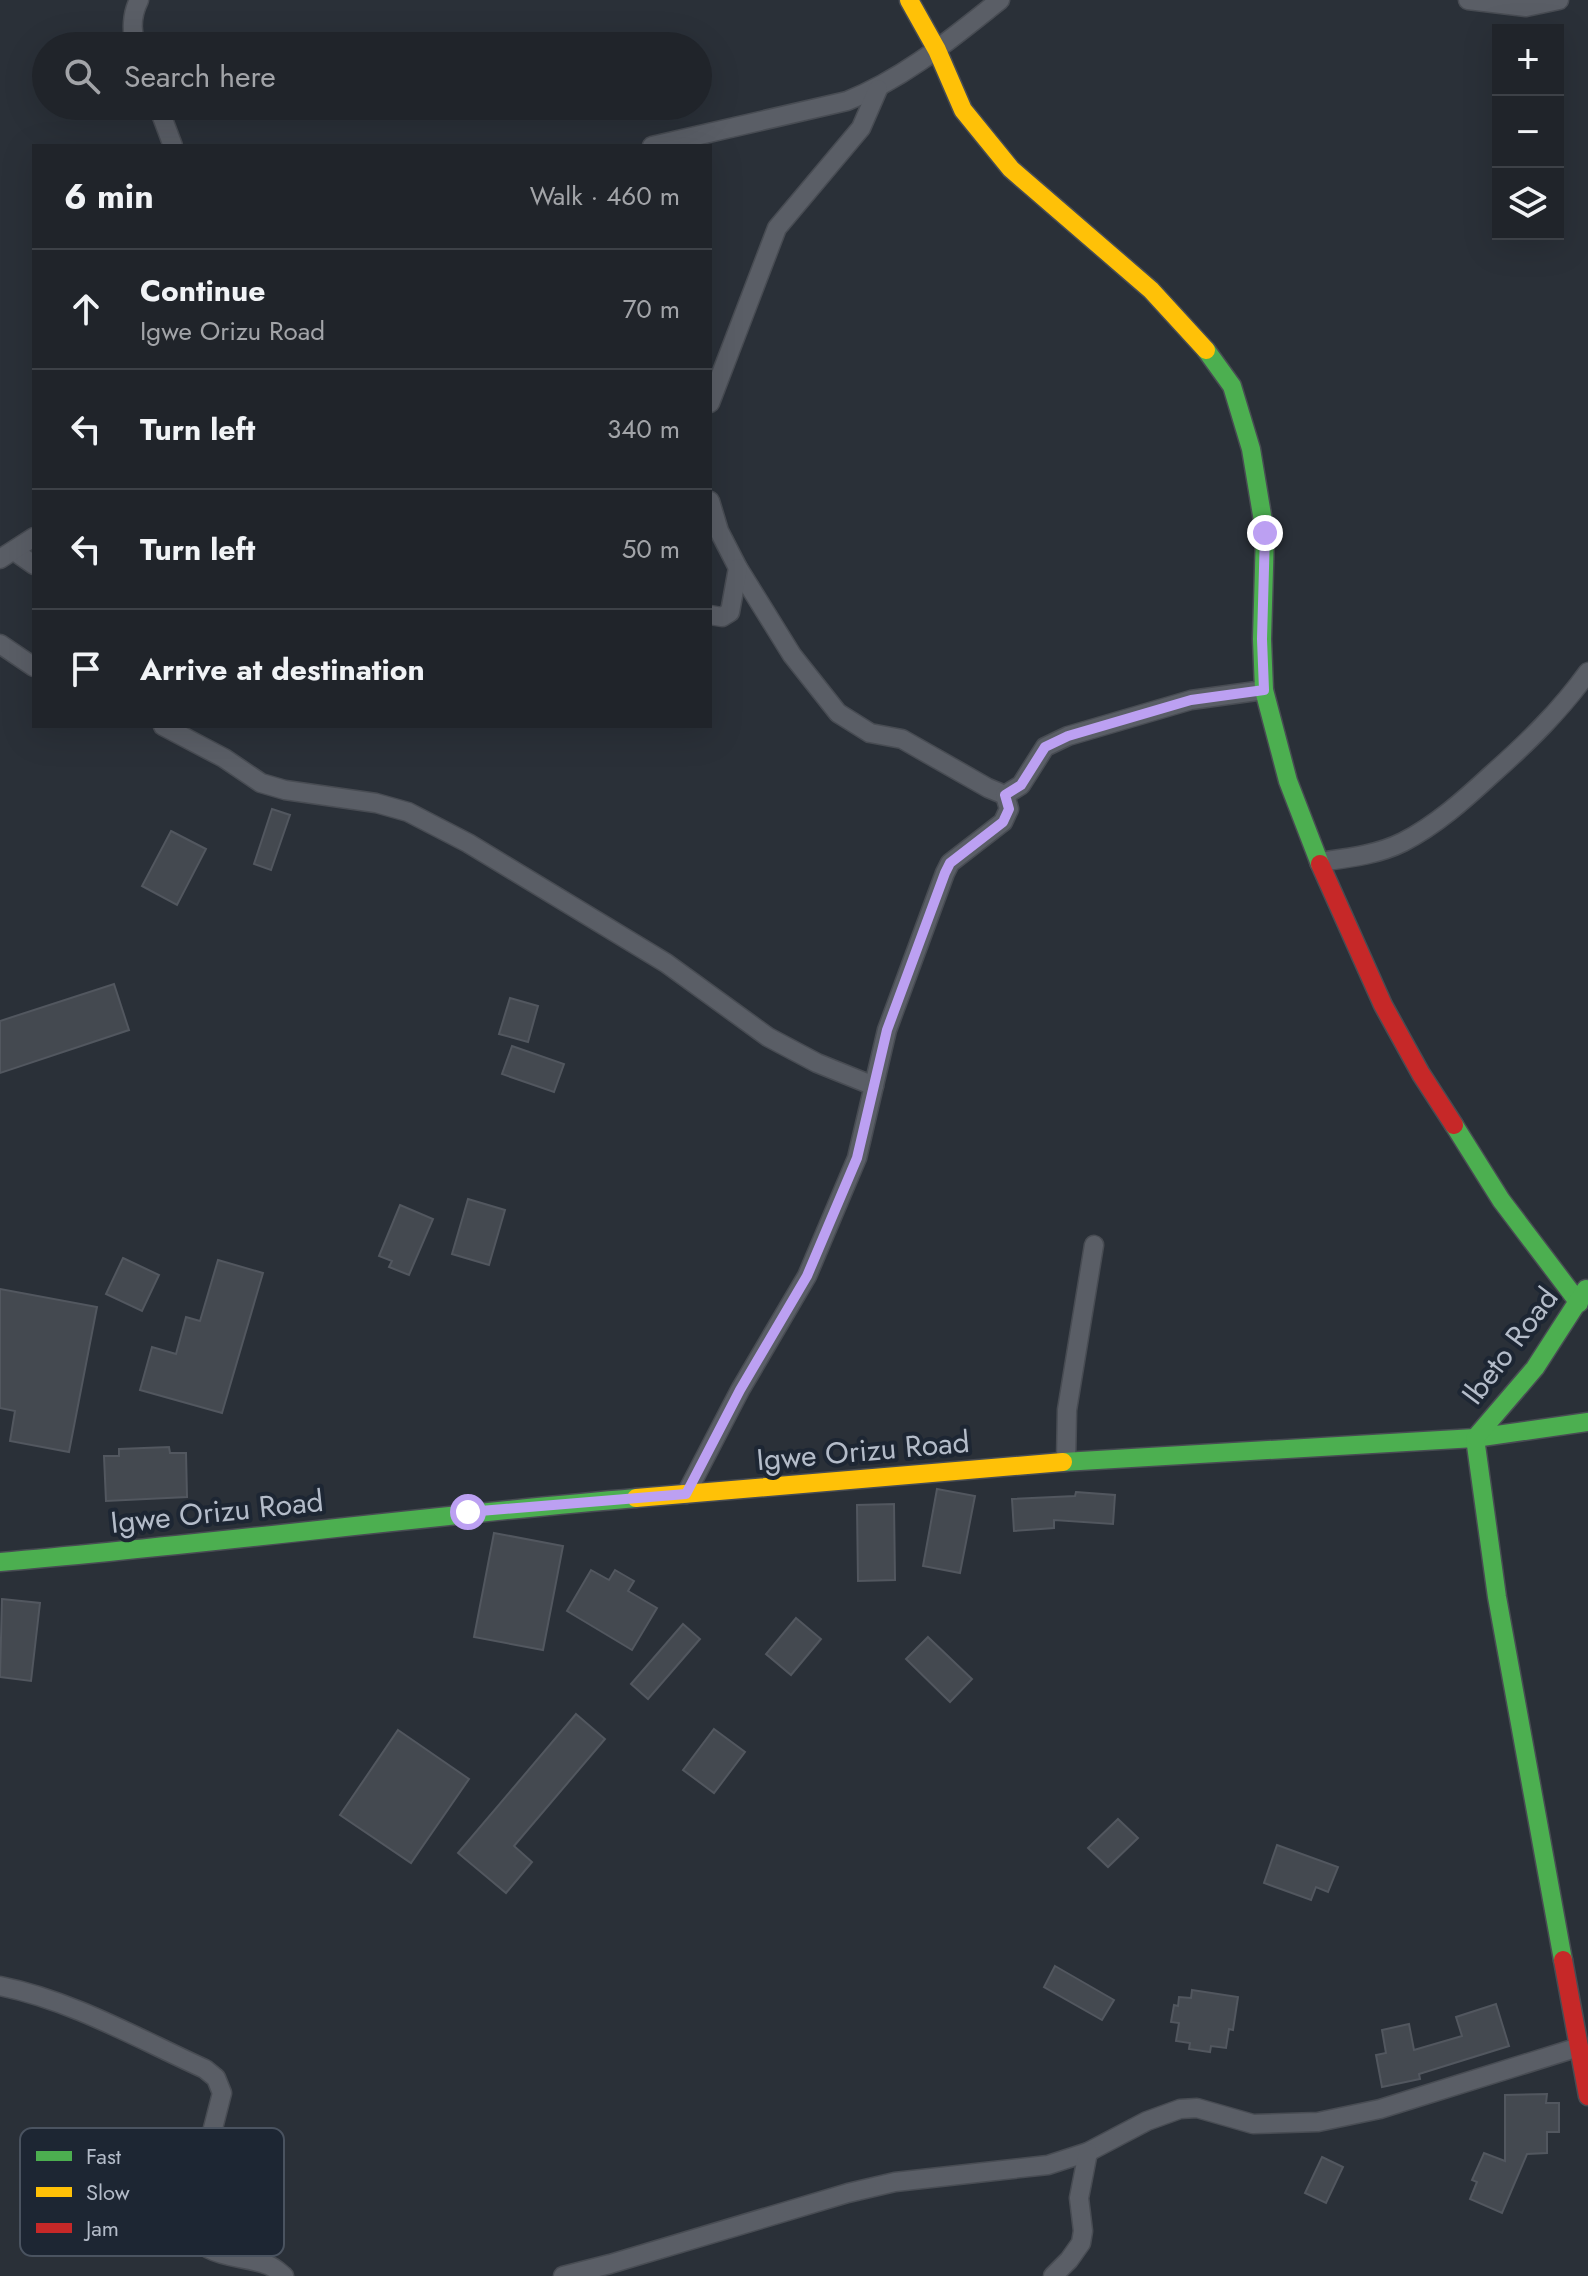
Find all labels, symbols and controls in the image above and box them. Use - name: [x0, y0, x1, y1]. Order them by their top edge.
- map controls: [1492, 24, 1564, 240]
- button: +: [1492, 24, 1564, 96]
- search box: [32, 32, 712, 120]
- icon: search: [60, 54, 104, 98]
- text: Search here: [124, 55, 276, 98]
- button: −: [1492, 96, 1564, 168]
- button: layers: [1492, 168, 1564, 240]
- text: 6 min: [64, 172, 154, 221]
- text: Walk · 460 m: [530, 177, 680, 215]
- text: Continue: [140, 269, 266, 312]
- icon: ahead: [64, 287, 108, 331]
- text: 70 m: [623, 290, 680, 328]
- text: Igwe Orizu Road: [140, 312, 325, 350]
- icon: left: [64, 407, 108, 451]
- text: Turn left: [140, 408, 255, 451]
- text: 340 m: [607, 410, 680, 448]
- route end: [1247, 515, 1283, 551]
- icon: left: [64, 527, 108, 571]
- text: Turn left: [140, 528, 255, 571]
- text: 50 m: [622, 530, 680, 568]
- icon: arrive: [64, 647, 108, 691]
- text: Arrive at destination: [140, 648, 425, 691]
- street label: Ibeto Road: [1451, 1278, 1568, 1413]
- street label: Igwe Orizu Road: [755, 1420, 971, 1481]
- street label: Igwe Orizu Road: [108, 1479, 325, 1544]
- route start: [450, 1494, 486, 1530]
- legend: [20, 2128, 284, 2256]
- text: Fast: [86, 2140, 122, 2172]
- text: Slow: [86, 2176, 130, 2208]
- text: Jam: [83, 2212, 119, 2244]

